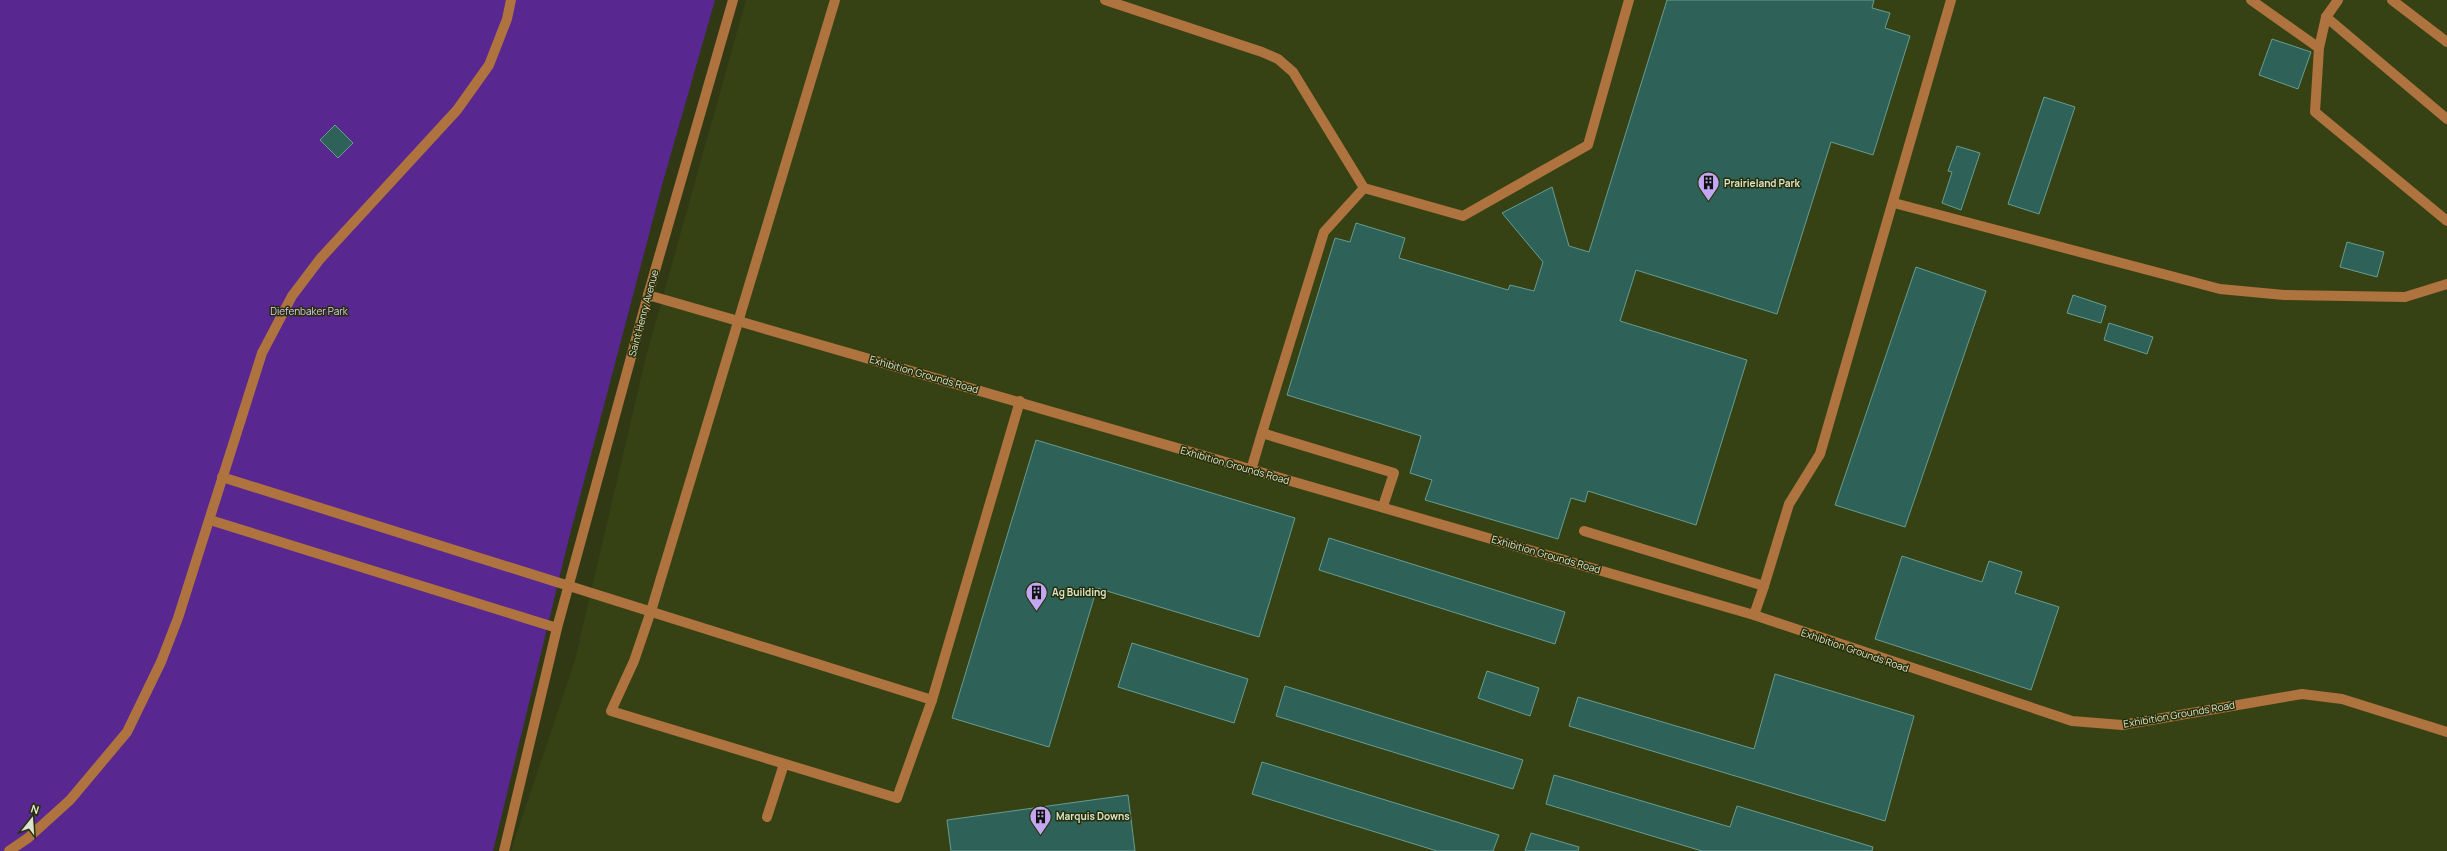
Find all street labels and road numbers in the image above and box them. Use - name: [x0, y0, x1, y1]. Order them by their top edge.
- street label: Saint Henry Avenue: [625, 268, 661, 358]
- street label: Exhibition Grounds Road: [868, 352, 980, 396]
- street label: Exhibition Grounds Road: [1179, 443, 1291, 487]
- street label: Exhibition Grounds Road: [1490, 532, 1602, 576]
- street label: Exhibition Grounds Road: [1799, 625, 1911, 675]
- street label: Exhibition Grounds Road: [2122, 697, 2236, 731]

